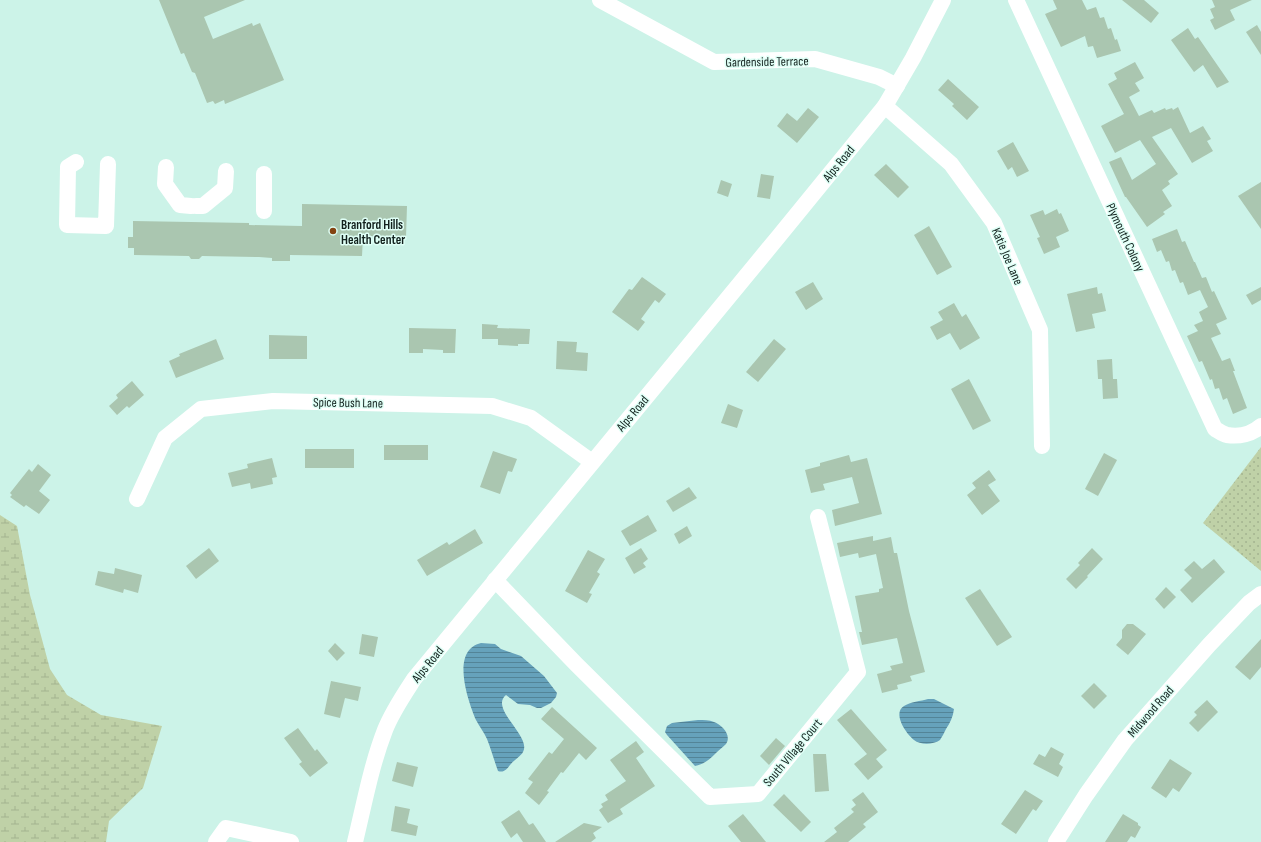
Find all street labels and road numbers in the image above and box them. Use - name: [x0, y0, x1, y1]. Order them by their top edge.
- street label: Gardenside Terrace: [725, 53, 809, 71]
- street label: Alps Road: [819, 142, 858, 186]
- street label: Plymouth Colony: [1102, 201, 1148, 274]
- street label: Katie Joe Lane: [988, 225, 1026, 287]
- street label: Alps Road: [613, 392, 652, 436]
- street label: Spice Bush Lane: [313, 394, 383, 412]
- street label: Alps Road: [408, 643, 447, 687]
- street label: Midwood Road: [1124, 683, 1177, 741]
- street label: South Village Court: [760, 716, 826, 790]

